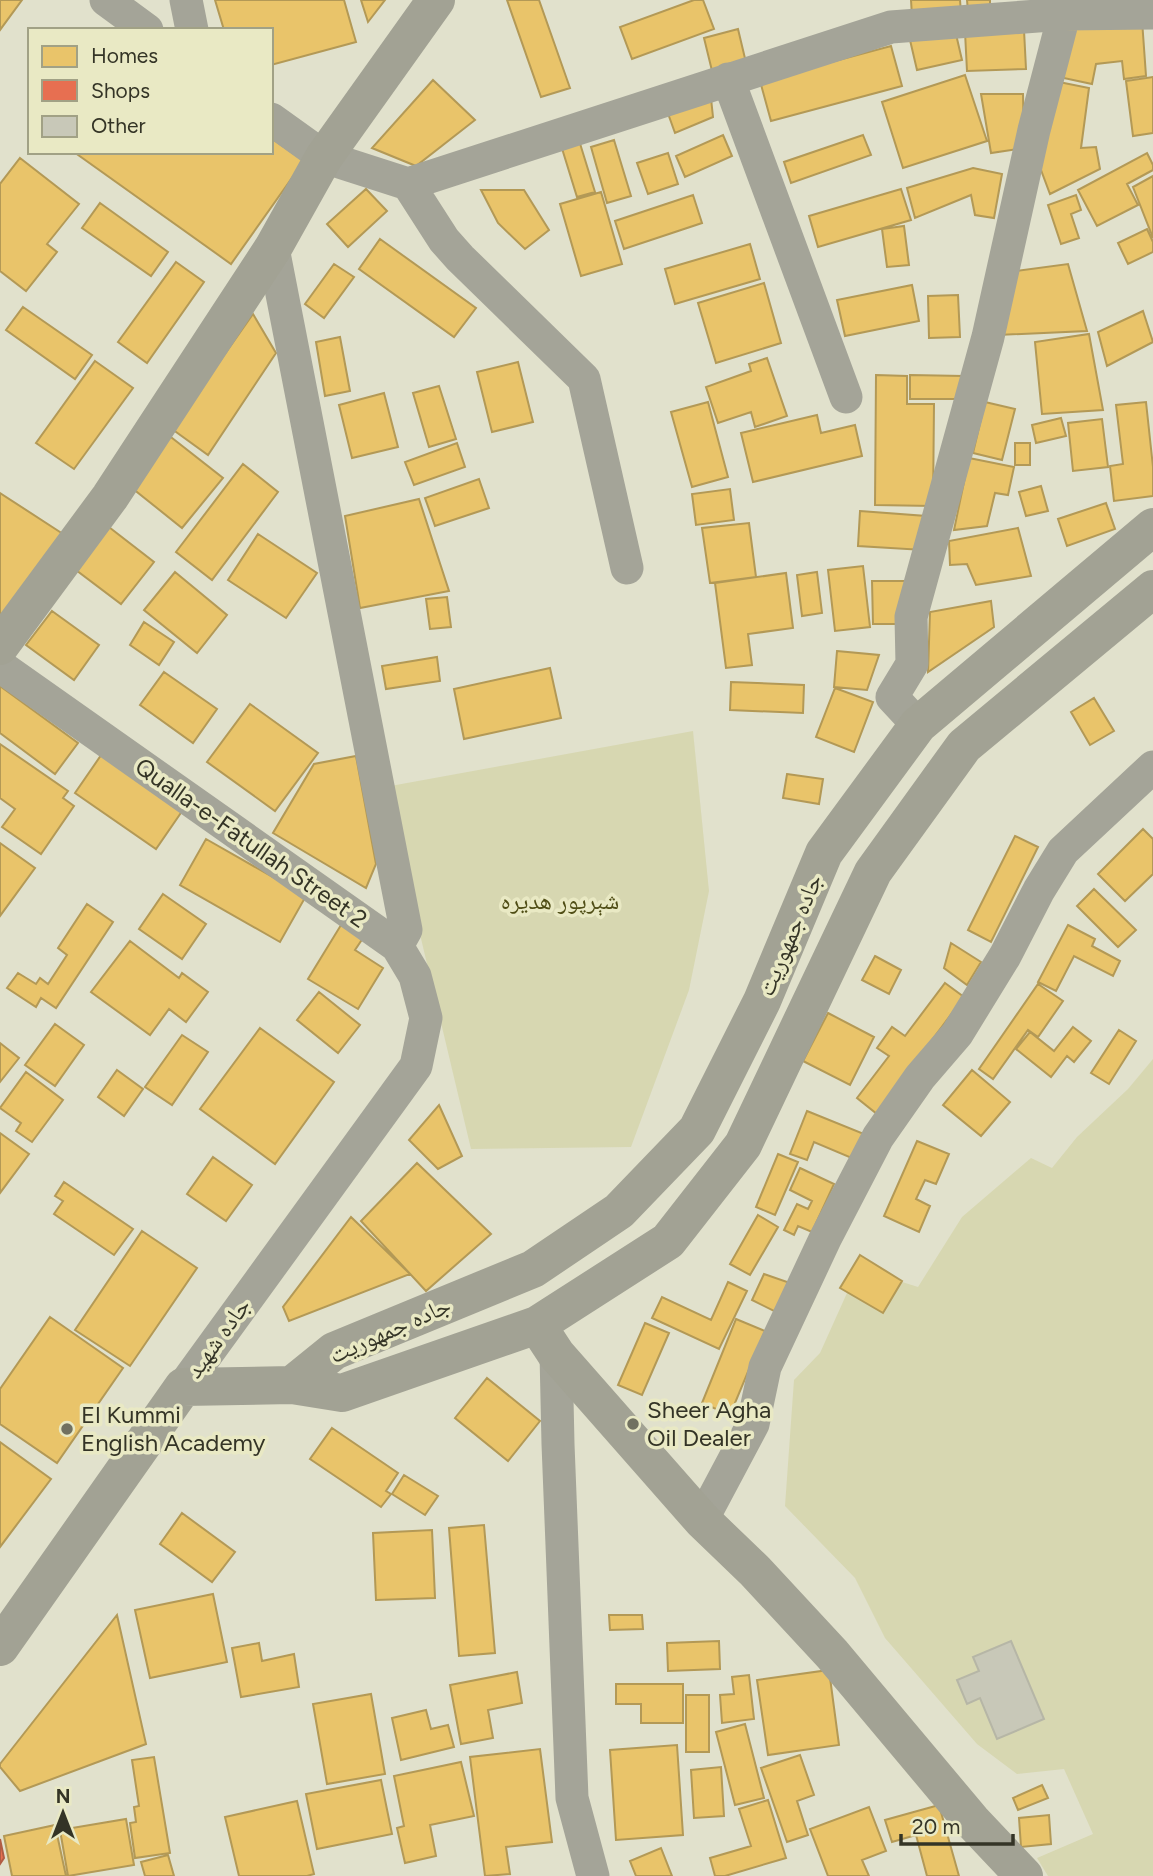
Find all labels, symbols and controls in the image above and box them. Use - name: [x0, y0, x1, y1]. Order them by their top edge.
- legend: [28, 28, 273, 154]
- text: Homes: [91, 43, 158, 68]
- text: Shops: [91, 78, 150, 103]
- text: Other: [91, 113, 146, 138]
- street label: Qualla-e-Fatullah Street 2: [130, 751, 373, 934]
- street label: جاده جمهوریت: [751, 869, 828, 1000]
- park label: شېرپور هديره: [501, 886, 619, 916]
- street label: جاده جمهوریت: [325, 1290, 455, 1369]
- street label: جاده شهید: [179, 1292, 256, 1383]
- place label: Sheer Agha Oil Dealer: [647, 1395, 771, 1452]
- place label: El Kummi English Academy: [81, 1400, 266, 1457]
- marker: Sheer Agha Oil Dealer: [625, 1416, 641, 1432]
- marker: El Kummi English Academy: [59, 1421, 75, 1437]
- north arrow: [28, 1778, 98, 1848]
- text: N: [56, 1785, 70, 1808]
- scale bar: [901, 1802, 1013, 1846]
- text: 20 m: [912, 1814, 960, 1839]

